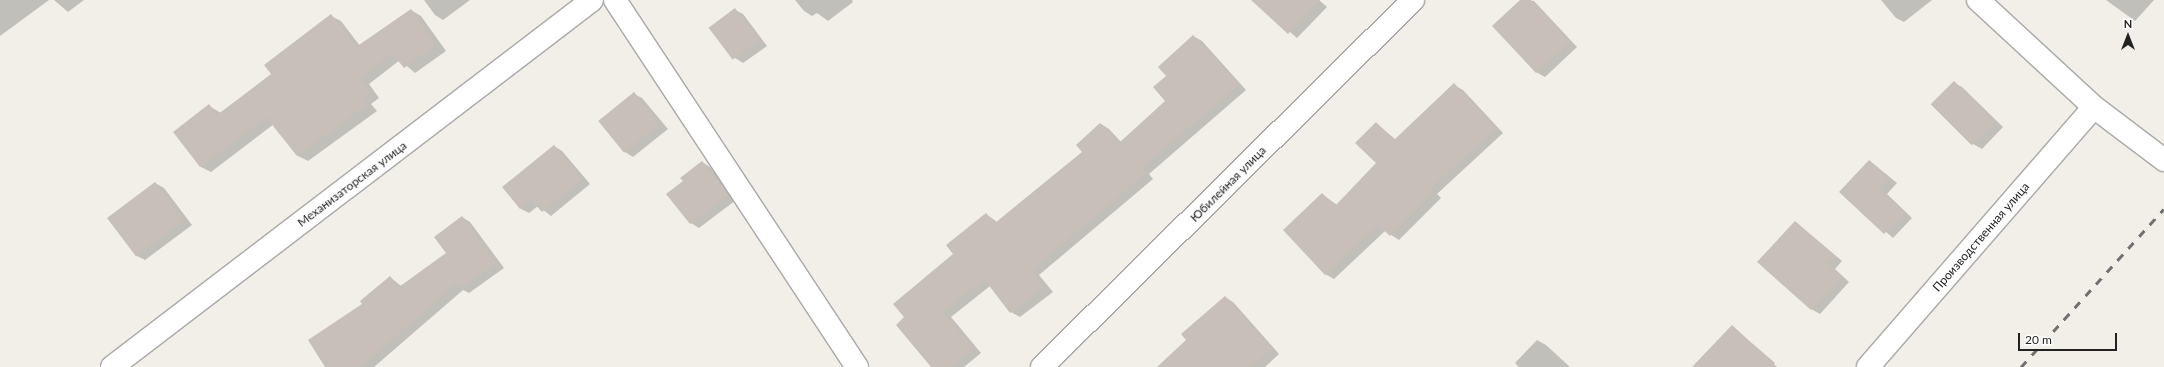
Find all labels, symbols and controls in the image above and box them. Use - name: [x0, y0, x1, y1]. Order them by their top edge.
- north arrow: [2108, 16, 2148, 56]
- text: N: [2124, 17, 2132, 30]
- street label: Механизаторская улица: [295, 138, 409, 230]
- street label: Юбилейная улица: [1187, 143, 1269, 225]
- street label: Производственная улица: [1930, 180, 2032, 294]
- scale bar: [2020, 325, 2119, 351]
- text: 20 m: [2025, 332, 2052, 347]

